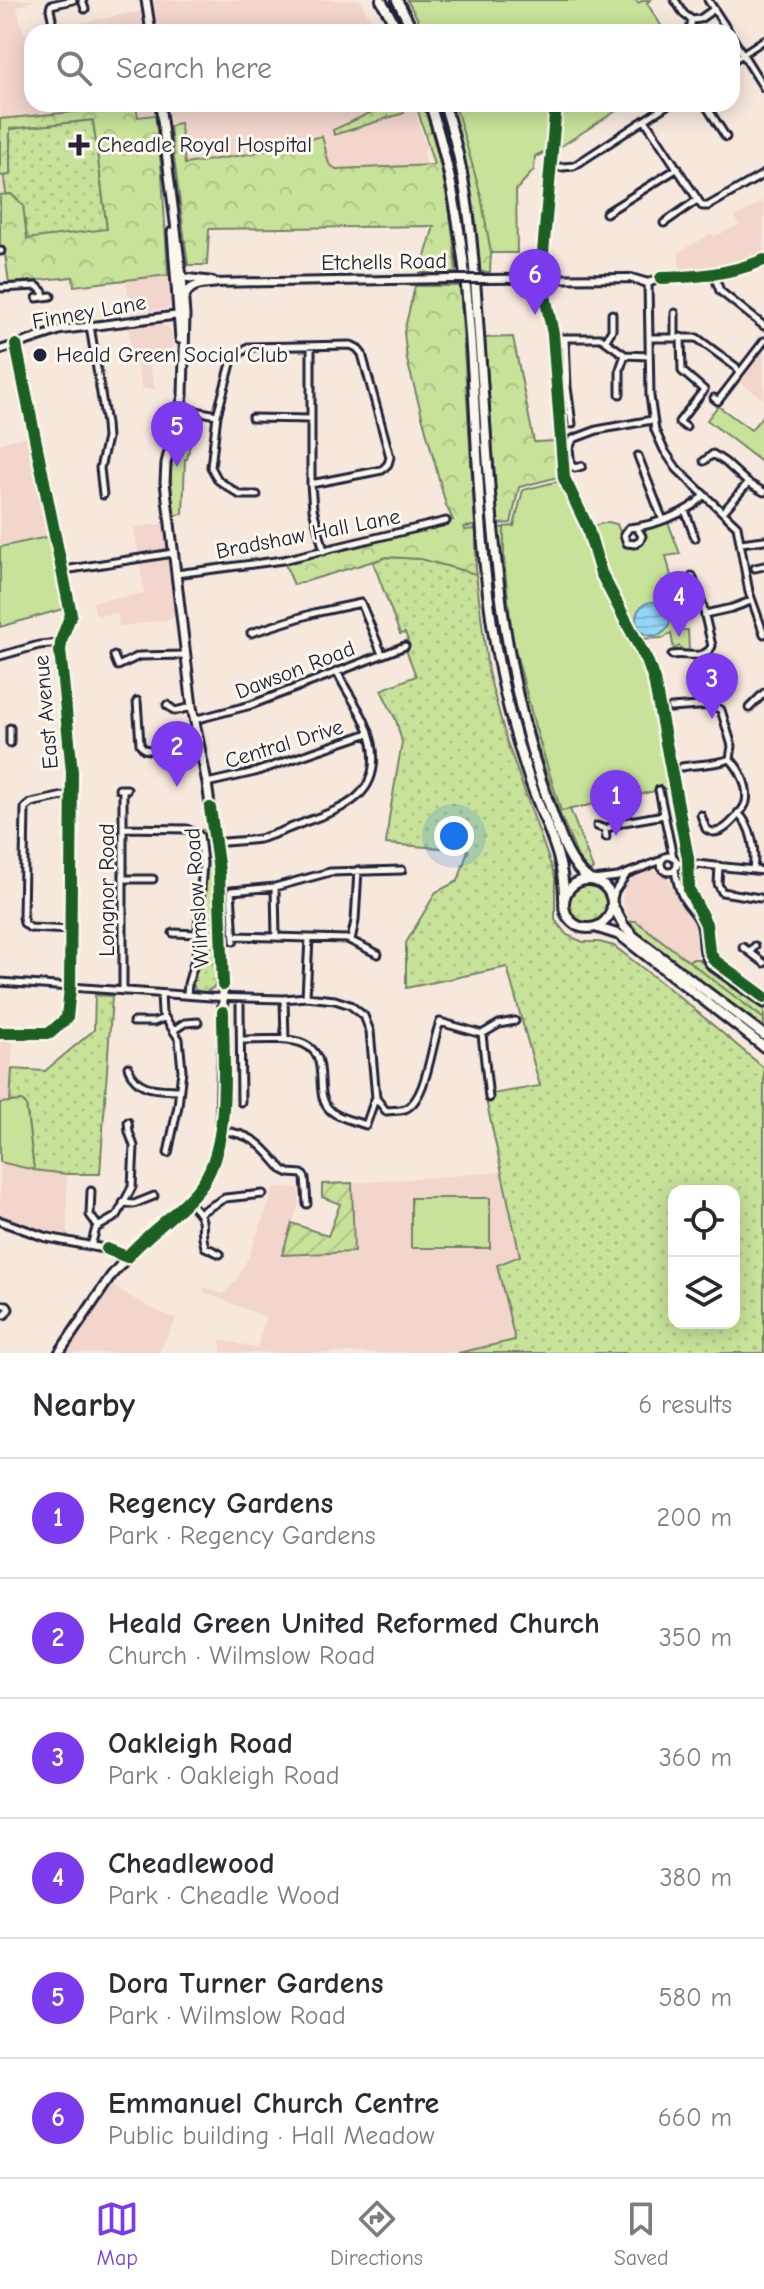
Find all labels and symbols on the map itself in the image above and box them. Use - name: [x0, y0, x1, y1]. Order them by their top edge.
- place label: Cheadle Royal Hospital: [97, 132, 312, 158]
- marker: Cheadle Royal Hospital: [68, 134, 90, 156]
- street label: Etchells Road: [321, 248, 447, 276]
- pin: 6: [509, 249, 561, 315]
- street label: Finney Lane: [30, 289, 148, 335]
- place label: Heald Green Social Club: [56, 342, 288, 368]
- marker: Heald Green Social Club: [31, 346, 49, 364]
- pin: 5: [151, 401, 203, 467]
- street label: Bradshaw Hall Lane: [214, 503, 402, 565]
- pin: 4: [653, 571, 705, 637]
- street label: Dawson Road: [231, 635, 359, 705]
- pin: 3: [686, 653, 738, 719]
- street label: East Avenue: [28, 654, 64, 770]
- street label: Central Drive: [222, 714, 346, 774]
- pin: 2: [151, 721, 203, 787]
- pin: 1: [590, 770, 642, 836]
- your location: [434, 816, 474, 856]
- street label: Longnor Road: [94, 823, 120, 957]
- street label: Wilmslow Road: [179, 827, 215, 969]

